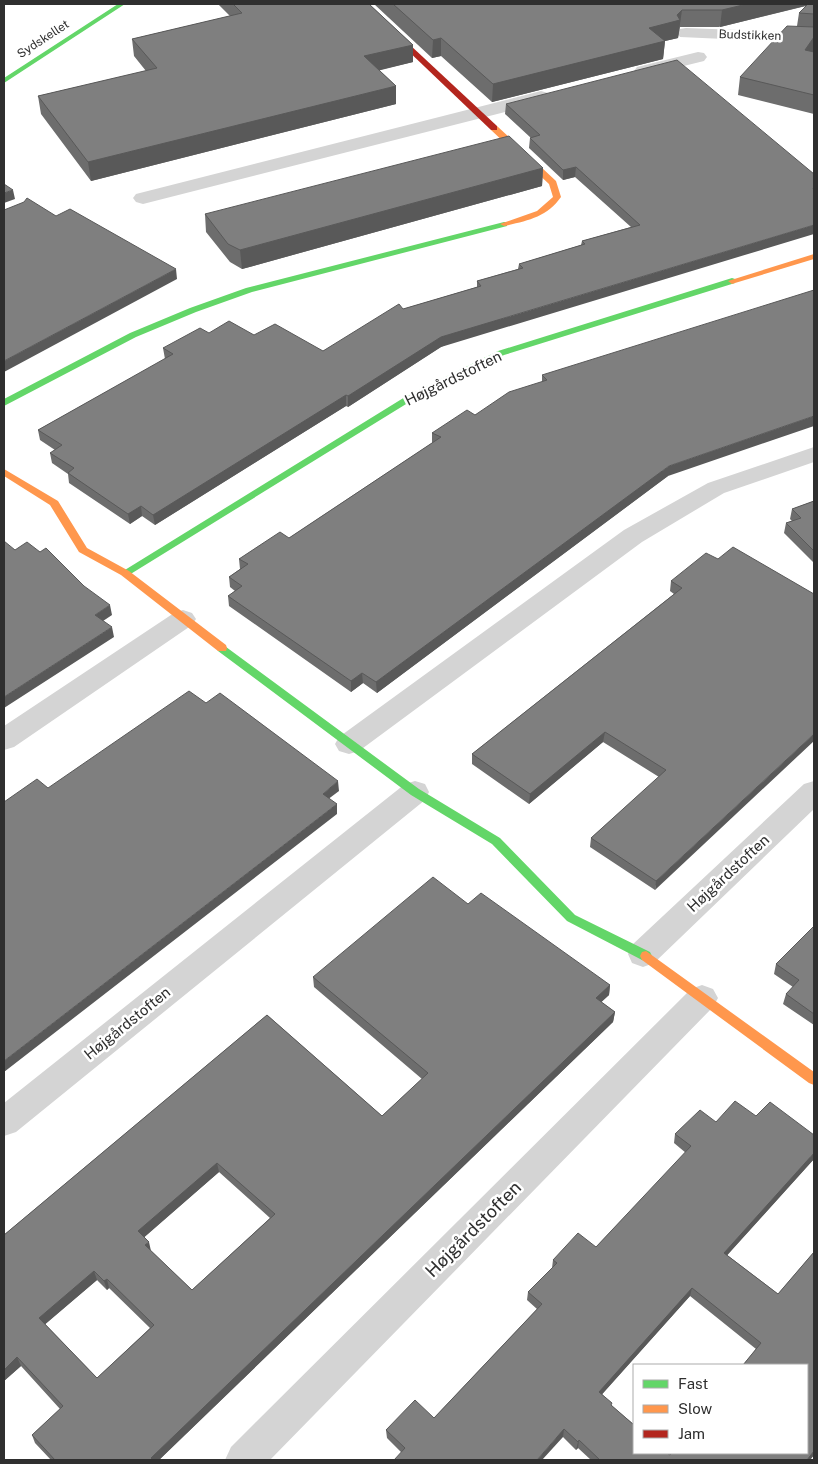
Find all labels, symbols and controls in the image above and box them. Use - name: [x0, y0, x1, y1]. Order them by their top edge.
- street label: Sydskellet: [14, 17, 72, 61]
- street label: Budstikken: [718, 27, 782, 43]
- street label: Højgårdstoften: [402, 347, 504, 409]
- street label: Højgårdstoften: [684, 831, 772, 915]
- street label: Højgårdstoften: [81, 983, 173, 1063]
- street label: Højgårdstoften: [421, 1177, 525, 1281]
- legend: [633, 1364, 808, 1454]
- text: Fast: [678, 1375, 708, 1392]
- text: Slow: [678, 1400, 713, 1417]
- text: Jam: [678, 1425, 705, 1442]

